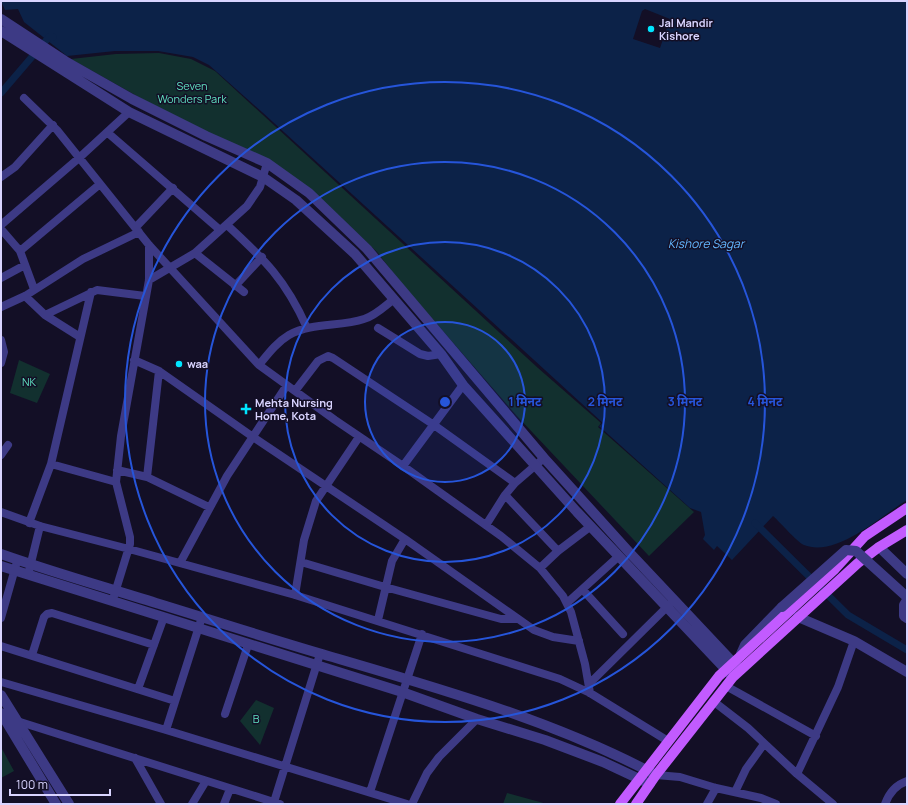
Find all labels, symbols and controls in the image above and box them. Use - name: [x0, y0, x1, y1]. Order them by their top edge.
- place label: Jal Mandir Kishore: [659, 15, 714, 43]
- marker: Jal Mandir Kishore: [646, 24, 656, 34]
- park label: Seven Wonders Park: [157, 78, 227, 106]
- water label: Kishore Sagar: [668, 235, 746, 252]
- place label: waa: [187, 356, 208, 371]
- marker: waa: [174, 359, 184, 369]
- park label: NK: [22, 374, 36, 389]
- text: 1 मिनट: [509, 393, 542, 410]
- text: 2 मिनट: [588, 393, 623, 410]
- text: 3 मिनट: [668, 393, 703, 410]
- text: 4 मिनट: [748, 393, 783, 410]
- place label: Mehta Nursing Home, Kota: [255, 395, 333, 423]
- centre of rings: [438, 395, 452, 409]
- marker: Mehta Nursing Home, Kota: [240, 403, 252, 415]
- park label: B: [253, 711, 260, 726]
- scale bar: [10, 771, 110, 797]
- text: 100 m: [16, 776, 48, 793]

